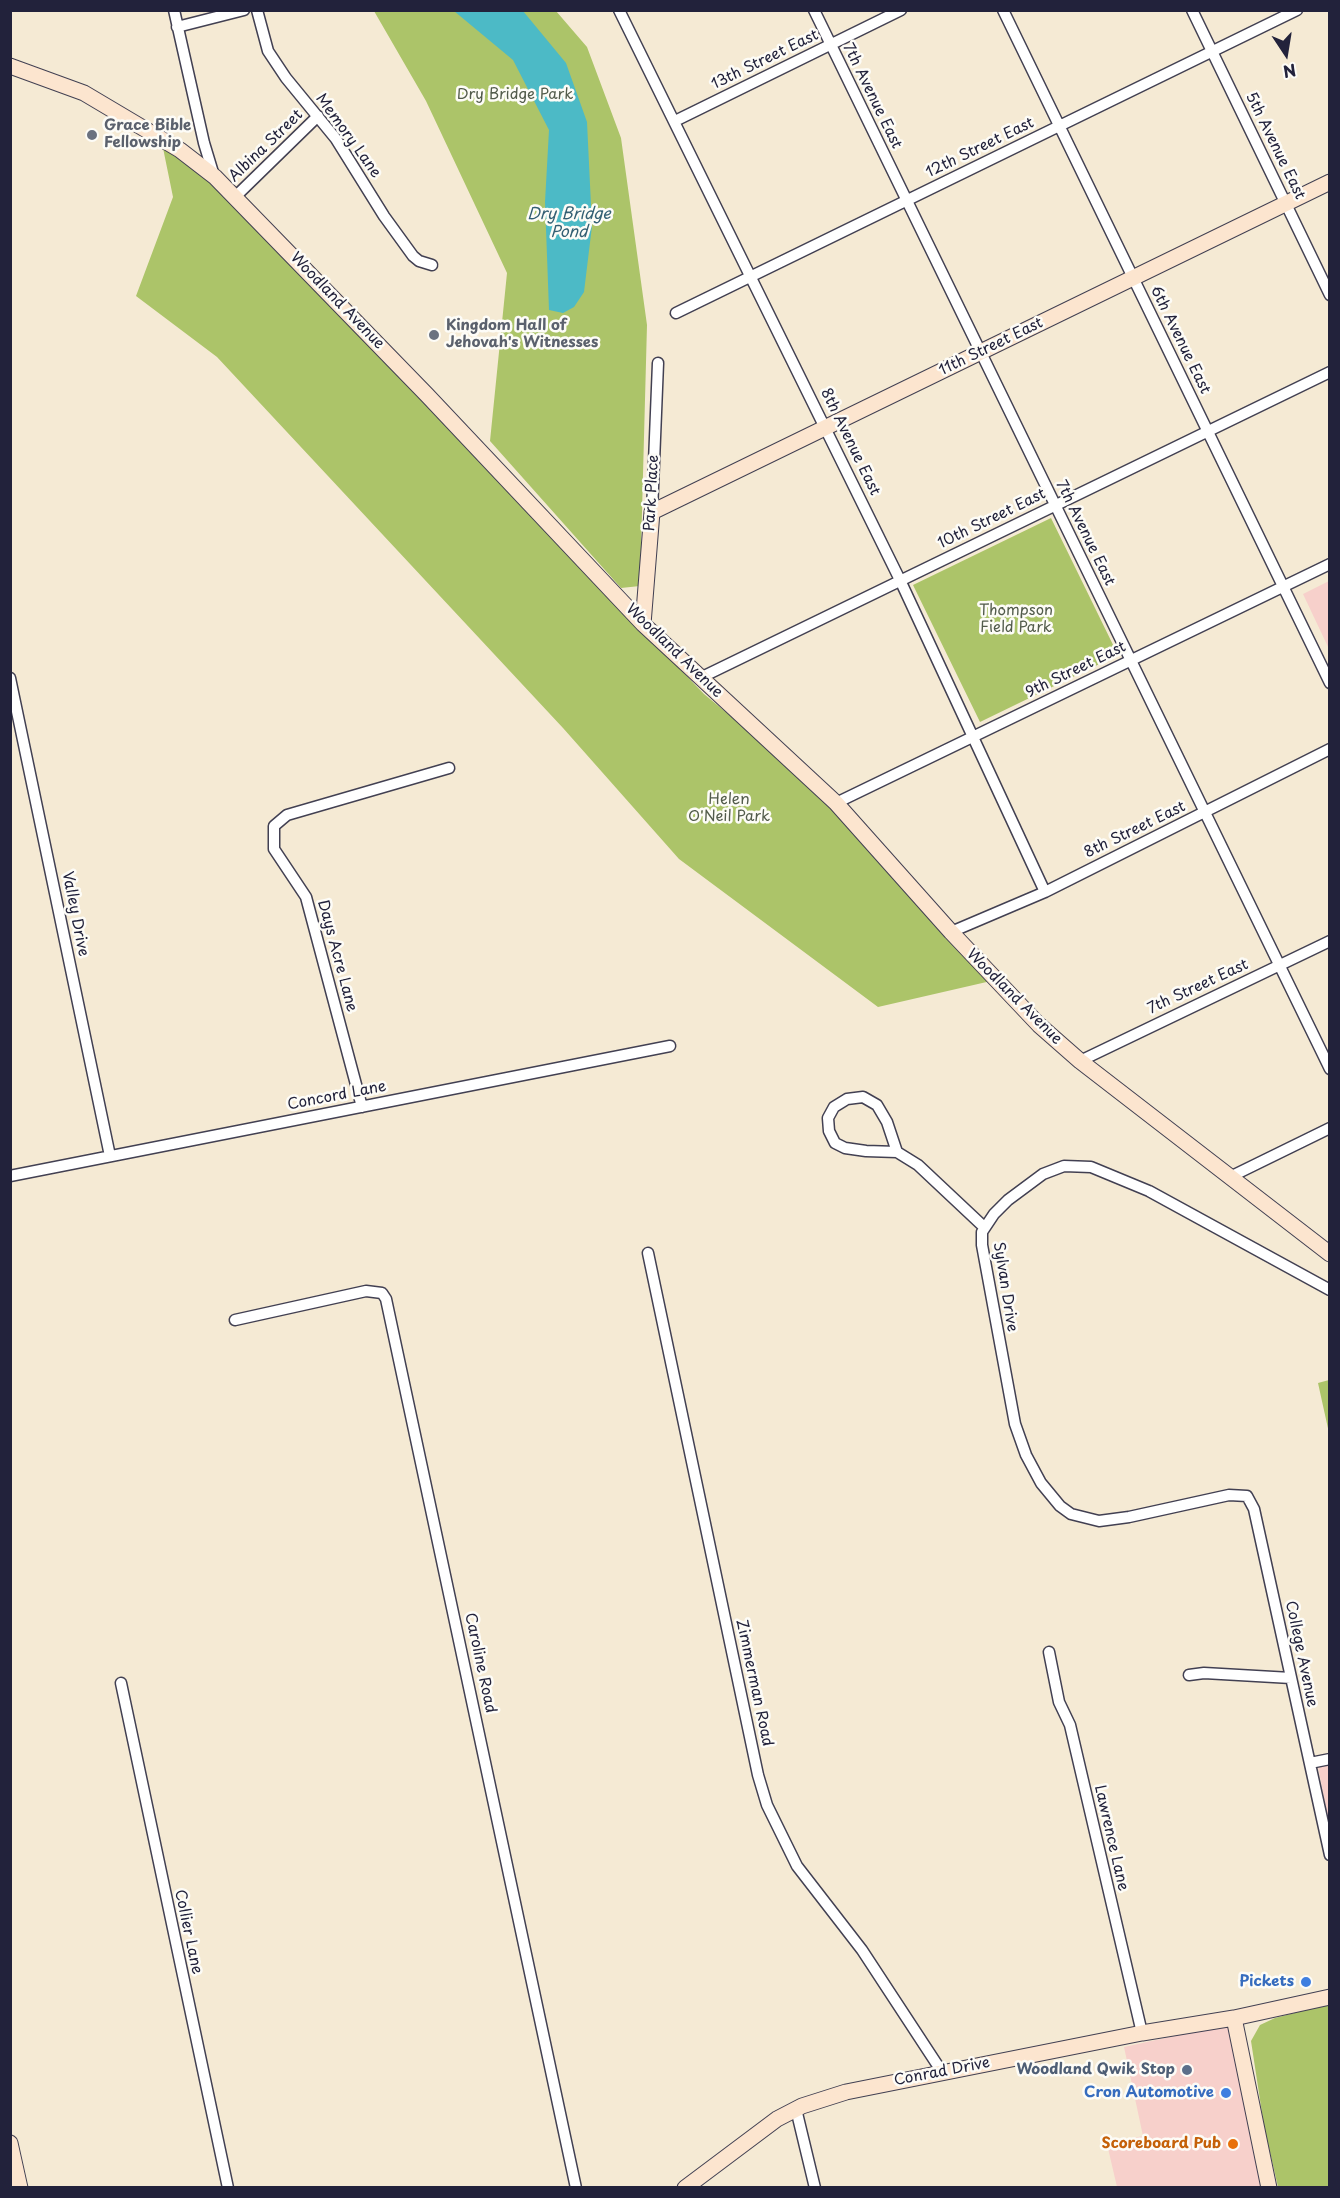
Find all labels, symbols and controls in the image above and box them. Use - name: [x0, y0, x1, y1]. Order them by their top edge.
- north arrow: [1256, 24, 1316, 84]
- street label: 13th Street East: [709, 26, 821, 94]
- street label: 7th Avenue East: [839, 40, 905, 152]
- text: N: [1281, 59, 1298, 85]
- park label: Dry Bridge Park: [457, 86, 573, 104]
- street label: Memory Lane: [311, 90, 385, 182]
- street label: 5th Avenue East: [1241, 90, 1309, 202]
- street label: Albina Street: [225, 106, 307, 186]
- street label: 12th Street East: [923, 114, 1037, 182]
- place label: Grace Bible Fellowship: [104, 117, 191, 152]
- marker: Grace Bible Fellowship: [85, 128, 99, 142]
- water label: Dry Bridge Pond: [527, 205, 611, 243]
- street label: Woodland Avenue: [286, 249, 388, 353]
- street label: 6th Avenue East: [1146, 283, 1214, 397]
- street label: 11th Street East: [936, 314, 1046, 380]
- place label: Kingdom Hall of Jehovah's Witnesses: [446, 317, 598, 352]
- marker: Kingdom Hall of Jehovah's Witnesses: [427, 328, 441, 342]
- street label: 8th Avenue East: [816, 386, 884, 498]
- street label: Park Place: [641, 454, 663, 532]
- street label: 7th Avenue East: [1052, 477, 1118, 589]
- street label: 10th Street East: [935, 485, 1049, 553]
- street label: Woodland Avenue: [622, 600, 726, 702]
- park label: Thompson Field Park: [979, 602, 1053, 637]
- street label: 9th Street East: [1023, 638, 1129, 702]
- park label: Helen O'Neil Park: [688, 791, 770, 826]
- street label: 8th Street East: [1082, 798, 1188, 862]
- street label: Valley Drive: [58, 870, 92, 958]
- street label: Days Acre Lane: [313, 898, 361, 1014]
- street label: Woodland Avenue: [963, 946, 1065, 1048]
- street label: 7th Street East: [1145, 956, 1251, 1018]
- street label: Concord Lane: [286, 1078, 388, 1114]
- street label: Sylvan Drive: [989, 1241, 1021, 1333]
- street label: College Avenue: [1281, 1599, 1321, 1709]
- street label: Caroline Road: [461, 1611, 499, 1715]
- street label: Zimmerman Road: [732, 1618, 776, 1748]
- street label: Lawrence Lane: [1090, 1783, 1132, 1893]
- street label: Collier Lane: [170, 1888, 206, 1976]
- place label: Pickets: [1239, 1973, 1294, 1991]
- marker: Pickets: [1299, 1975, 1313, 1989]
- street label: Conrad Drive: [893, 2054, 991, 2090]
- place label: Woodland Qwik Stop: [1016, 2061, 1175, 2079]
- marker: Woodland Qwik Stop: [1180, 2063, 1194, 2077]
- place label: Cron Automotive: [1084, 2084, 1214, 2102]
- marker: Cron Automotive: [1219, 2086, 1233, 2100]
- place label: Scoreboard Pub: [1102, 2135, 1221, 2153]
- marker: Scoreboard Pub: [1226, 2137, 1240, 2151]

